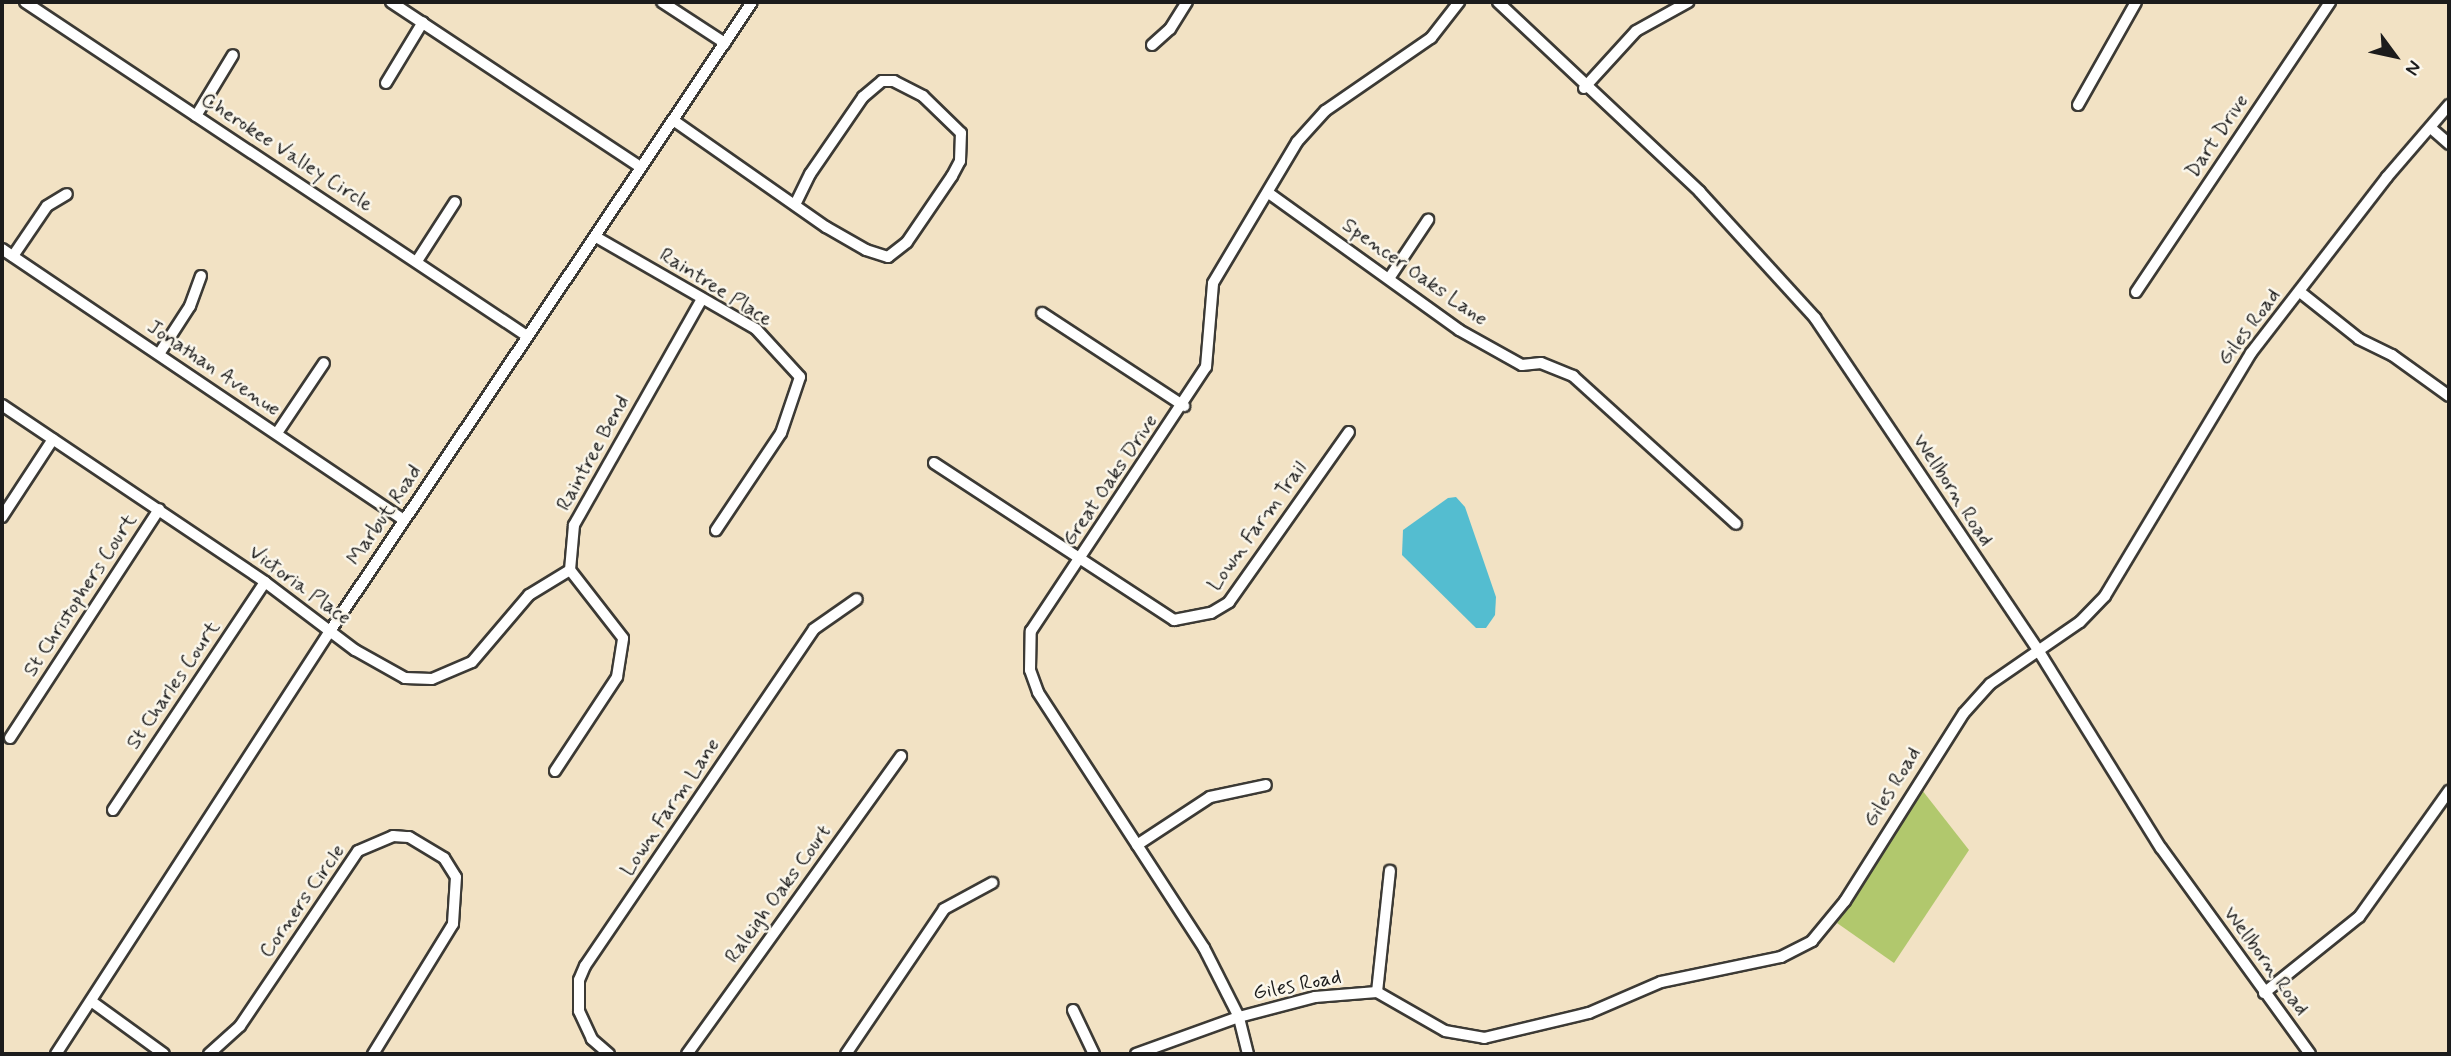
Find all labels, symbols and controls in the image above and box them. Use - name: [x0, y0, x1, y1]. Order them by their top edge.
- north arrow: [2360, 21, 2430, 91]
- text: N: [2399, 56, 2427, 80]
- street label: Cherokee Valley Circle: [197, 87, 377, 217]
- street label: Dart Drive: [2180, 89, 2254, 183]
- street label: Spencer Oaks Lane: [1336, 212, 1494, 332]
- street label: Raintree Place: [655, 242, 777, 332]
- street label: Giles Road: [2212, 284, 2286, 370]
- street label: Jonathan Avenue: [144, 315, 284, 421]
- street label: Raintree Bend: [551, 390, 635, 516]
- street label: Great Oaks Drive: [1057, 410, 1163, 550]
- street label: Wellborn Road: [1907, 429, 1999, 551]
- street label: Lown Farm Trail: [1202, 456, 1312, 596]
- street label: Marbut Road: [341, 460, 427, 570]
- street label: St Christophers Court: [17, 507, 143, 683]
- street label: Victoria Place: [244, 539, 356, 631]
- street label: St Charles Court: [120, 615, 226, 755]
- street label: Lown Farm Lane: [615, 733, 725, 881]
- street label: Giles Road: [1858, 742, 1926, 832]
- street label: Raleigh Oaks Court: [718, 818, 838, 970]
- street label: Corners Circle: [253, 839, 351, 963]
- street label: Wellborn Road: [2218, 901, 2314, 1021]
- street label: Giles Road: [1251, 964, 1343, 1006]

